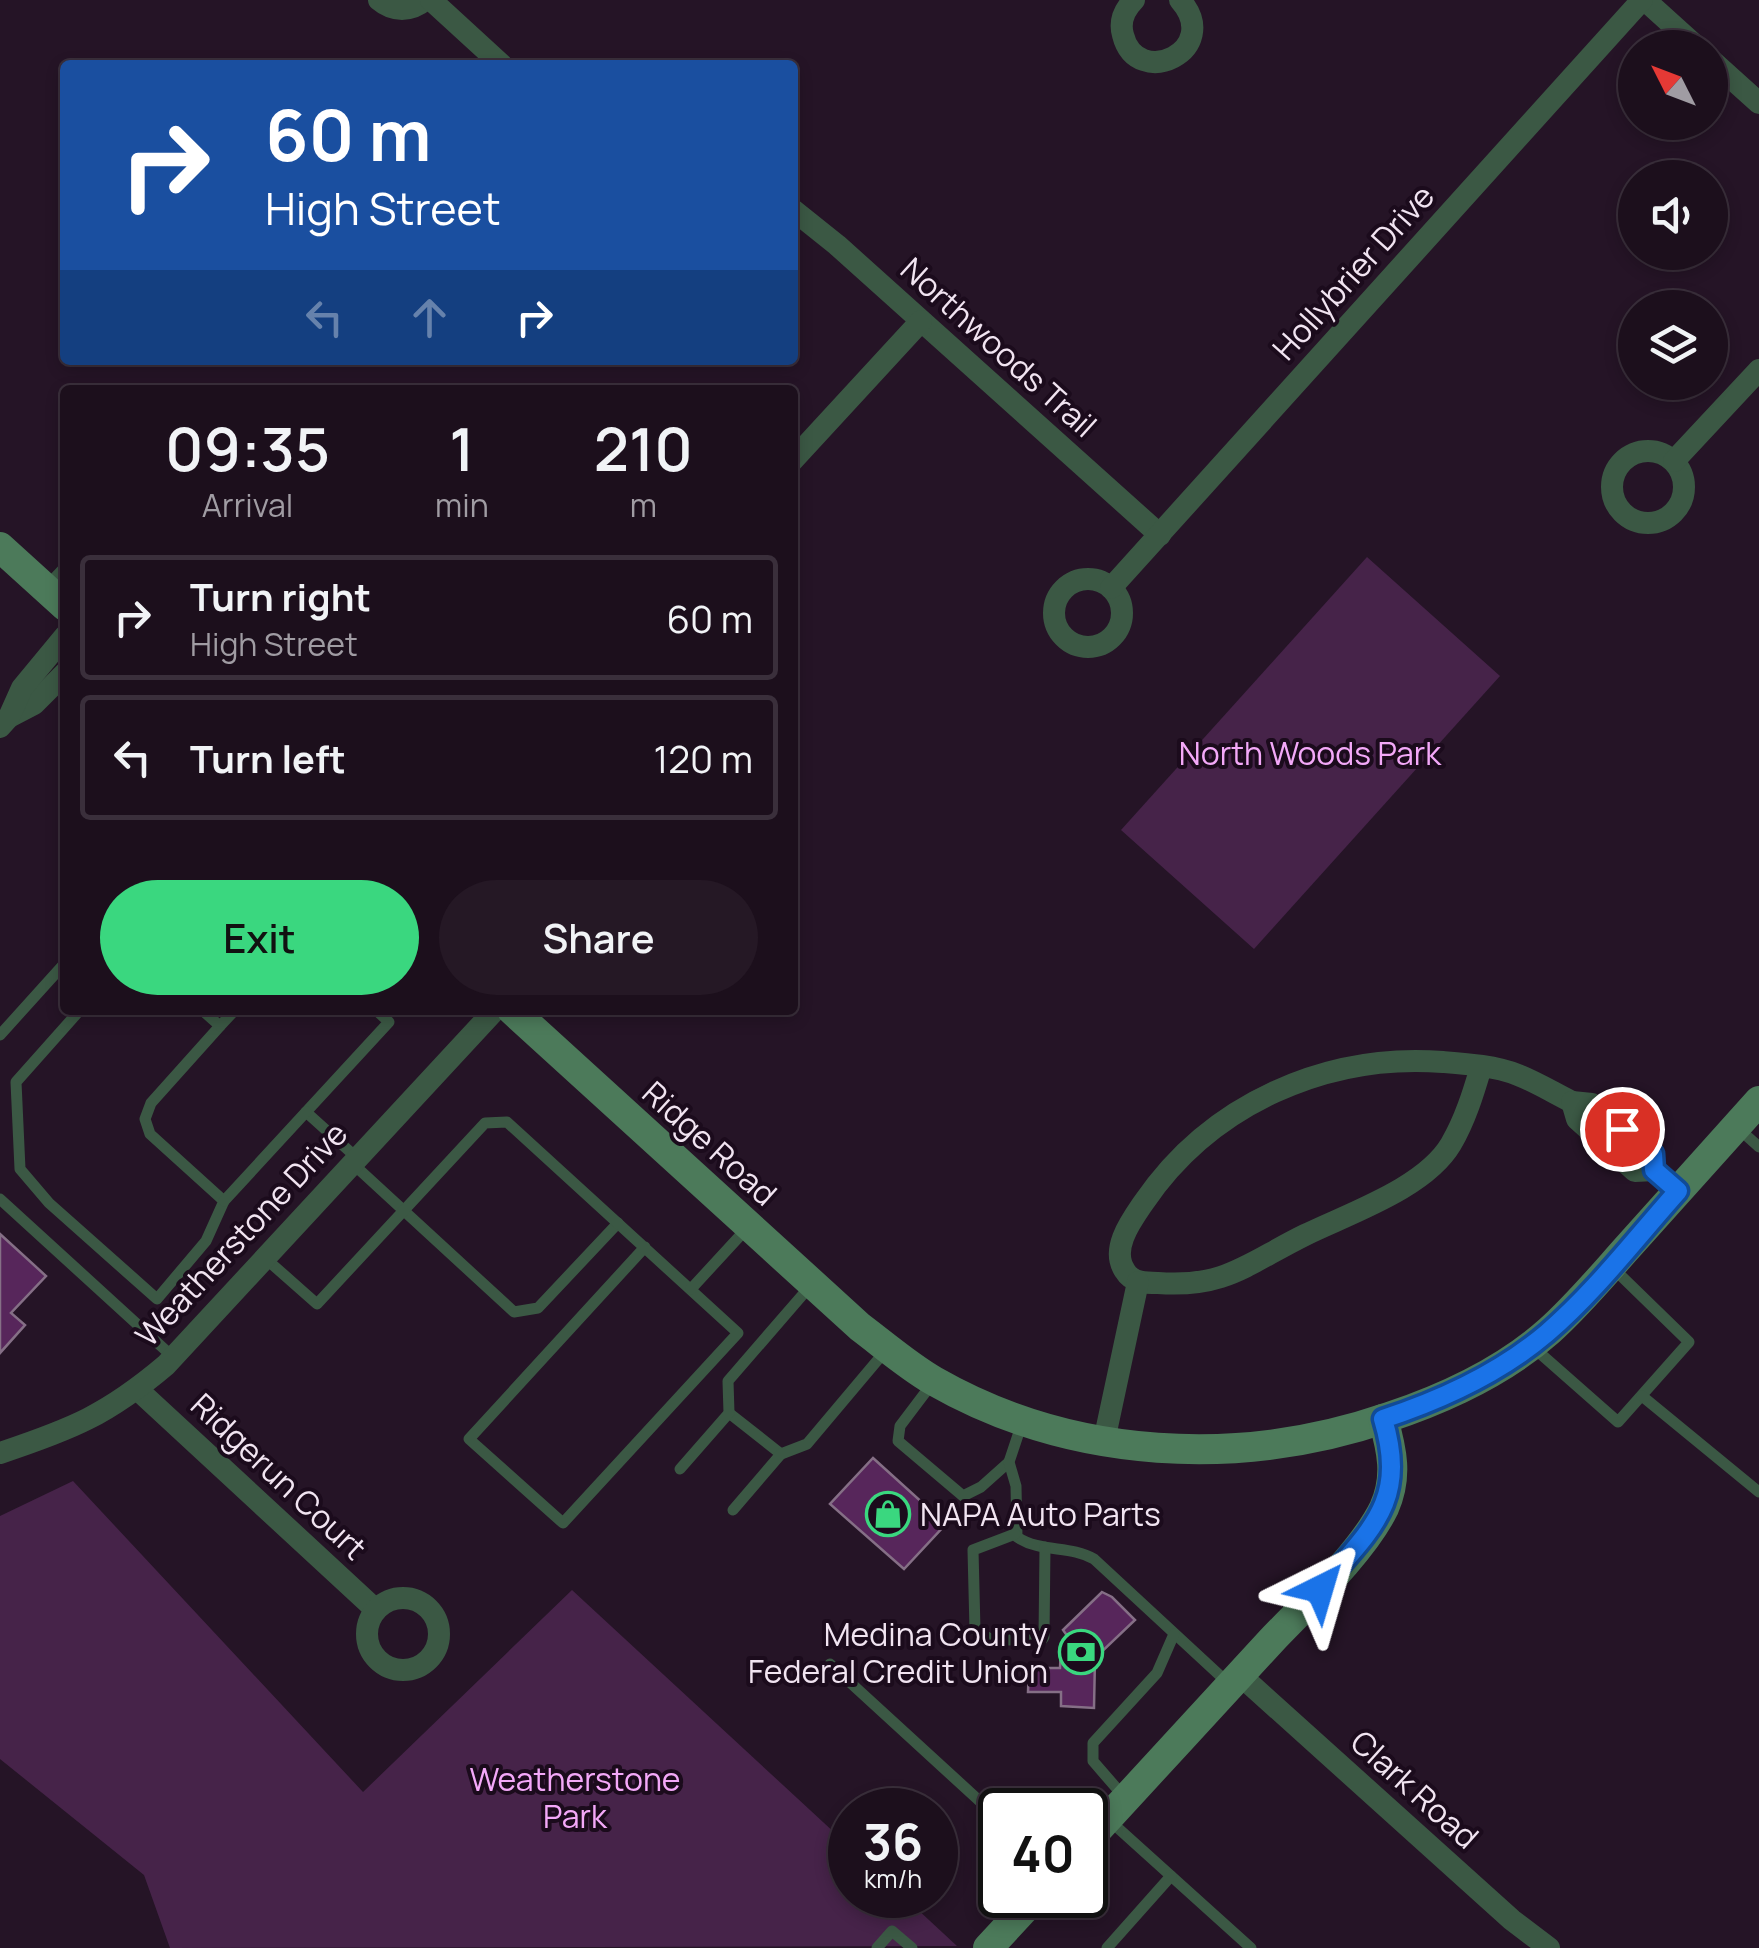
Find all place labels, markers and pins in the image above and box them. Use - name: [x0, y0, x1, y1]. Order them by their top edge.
- pin: [1580, 1087, 1665, 1172]
- shop icon: NAPA Auto Parts: [865, 1491, 911, 1537]
- place label: NAPA Auto Parts: [920, 1492, 1161, 1536]
- place label: Medina County Federal Credit Union: [748, 1612, 1048, 1693]
- bank icon: Medina County Federal Credit Union: [1058, 1629, 1104, 1675]

